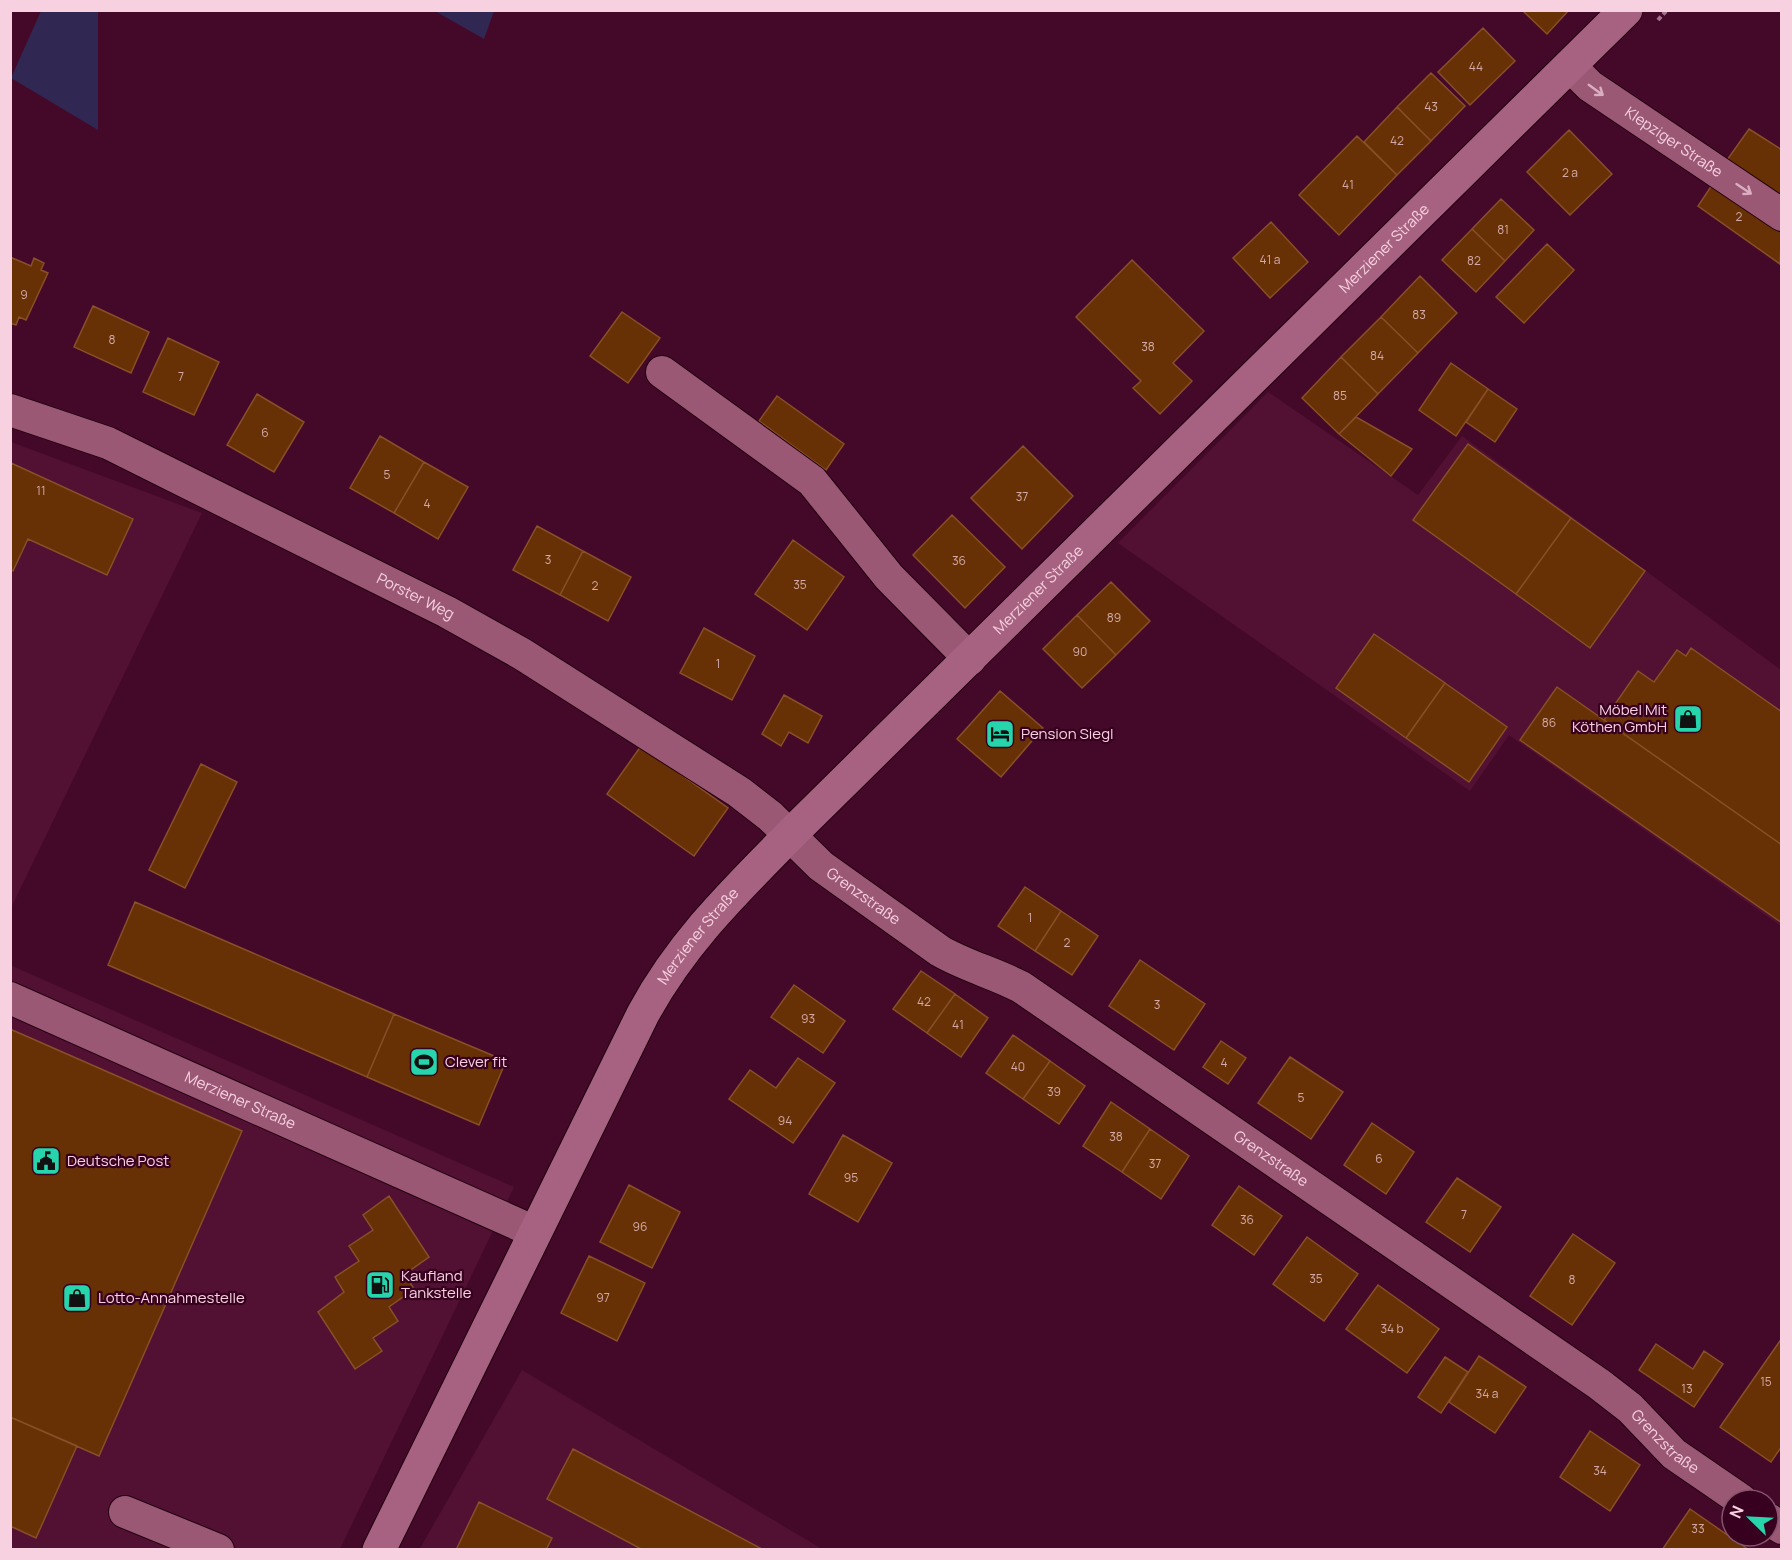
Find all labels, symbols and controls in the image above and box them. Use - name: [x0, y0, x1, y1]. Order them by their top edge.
- house number: 44: [1469, 58, 1483, 75]
- one-way arrow: [1587, 84, 1603, 97]
- house number: 43: [1424, 98, 1438, 115]
- street label: Klepziger Straße: [1621, 101, 1727, 182]
- house number: 42: [1390, 132, 1404, 149]
- house number: 2 a: [1562, 164, 1578, 181]
- house number: 41: [1342, 176, 1354, 193]
- one-way arrow: [1736, 183, 1752, 195]
- street label: Merziener Straße: [1334, 199, 1434, 298]
- house number: 2: [1736, 208, 1743, 225]
- house number: 81: [1497, 221, 1509, 238]
- house number: 41 a: [1260, 251, 1280, 268]
- house number: 82: [1467, 252, 1481, 269]
- house number: 9: [20, 286, 28, 303]
- house number: 83: [1412, 306, 1426, 323]
- house number: 8: [109, 331, 116, 348]
- house number: 38: [1141, 338, 1155, 355]
- house number: 84: [1370, 347, 1384, 364]
- house number: 7: [178, 368, 184, 385]
- house number: 85: [1333, 387, 1347, 404]
- house number: 6: [261, 424, 269, 441]
- house number: 5: [384, 466, 391, 483]
- house number: 11: [36, 482, 46, 499]
- house number: 37: [1016, 488, 1028, 505]
- house number: 4: [423, 495, 431, 512]
- street label: Merziener Straße: [988, 540, 1088, 639]
- house number: 3: [545, 551, 551, 568]
- house number: 36: [952, 552, 966, 569]
- street label: Porster Weg: [373, 568, 459, 624]
- house number: 35: [793, 576, 807, 593]
- house number: 2: [592, 577, 599, 594]
- house number: 89: [1107, 609, 1121, 626]
- house number: 90: [1073, 643, 1087, 660]
- house number: 1: [716, 655, 720, 672]
- place label: Möbel Mit Köthen GmbH: [1572, 699, 1667, 737]
- shop icon: Möbel Mit Köthen GmbH: [1672, 703, 1704, 735]
- house number: 86: [1542, 714, 1556, 731]
- hotel icon: Pension Siegl: [984, 718, 1016, 750]
- place label: Pension Siegl: [1021, 723, 1114, 744]
- street label: Grenzstraße: [822, 862, 905, 930]
- street label: Merziener Straße: [652, 883, 743, 989]
- house number: 1: [1028, 909, 1032, 926]
- house number: 2: [1064, 934, 1071, 951]
- house number: 42: [917, 993, 931, 1010]
- house number: 3: [1154, 996, 1160, 1013]
- house number: 93: [801, 1010, 815, 1027]
- house number: 41: [952, 1016, 964, 1033]
- sports icon: Clever fit: [408, 1046, 440, 1078]
- place label: Clever fit: [445, 1051, 507, 1072]
- house number: 4: [1220, 1054, 1228, 1071]
- house number: 40: [1011, 1058, 1025, 1075]
- street label: Merziener Straße: [182, 1066, 299, 1134]
- house number: 39: [1047, 1083, 1061, 1100]
- house number: 5: [1298, 1089, 1305, 1106]
- house number: 94: [778, 1112, 792, 1129]
- street label: Grenzstraße: [1230, 1125, 1313, 1191]
- house number: 38: [1109, 1128, 1123, 1145]
- public building icon: Deutsche Post: [30, 1145, 62, 1177]
- place label: Deutsche Post: [67, 1150, 169, 1171]
- house number: 6: [1375, 1150, 1383, 1167]
- house number: 37: [1149, 1155, 1161, 1172]
- house number: 95: [844, 1169, 858, 1186]
- house number: 7: [1461, 1206, 1467, 1223]
- house number: 36: [1240, 1211, 1254, 1228]
- house number: 96: [633, 1218, 647, 1235]
- place label: Kaufland Tankstelle: [401, 1265, 472, 1303]
- fuel station icon: Kaufland Tankstelle: [364, 1269, 396, 1301]
- house number: 35: [1309, 1270, 1323, 1287]
- house number: 8: [1569, 1271, 1576, 1288]
- shop icon: Lotto-Annahmestelle: [61, 1282, 93, 1314]
- place label: Lotto-Annahmestelle: [98, 1287, 245, 1308]
- house number: 97: [596, 1289, 610, 1306]
- house number: 34 b: [1380, 1320, 1404, 1337]
- house number: 15: [1760, 1373, 1772, 1390]
- house number: 13: [1681, 1380, 1693, 1397]
- house number: 34 a: [1476, 1385, 1498, 1402]
- street label: Grenzstraße: [1627, 1404, 1704, 1478]
- house number: 34: [1593, 1462, 1607, 1479]
- north arrow: [1720, 1488, 1780, 1548]
- text: N: [1724, 1502, 1749, 1522]
- house number: 33: [1691, 1520, 1705, 1537]

